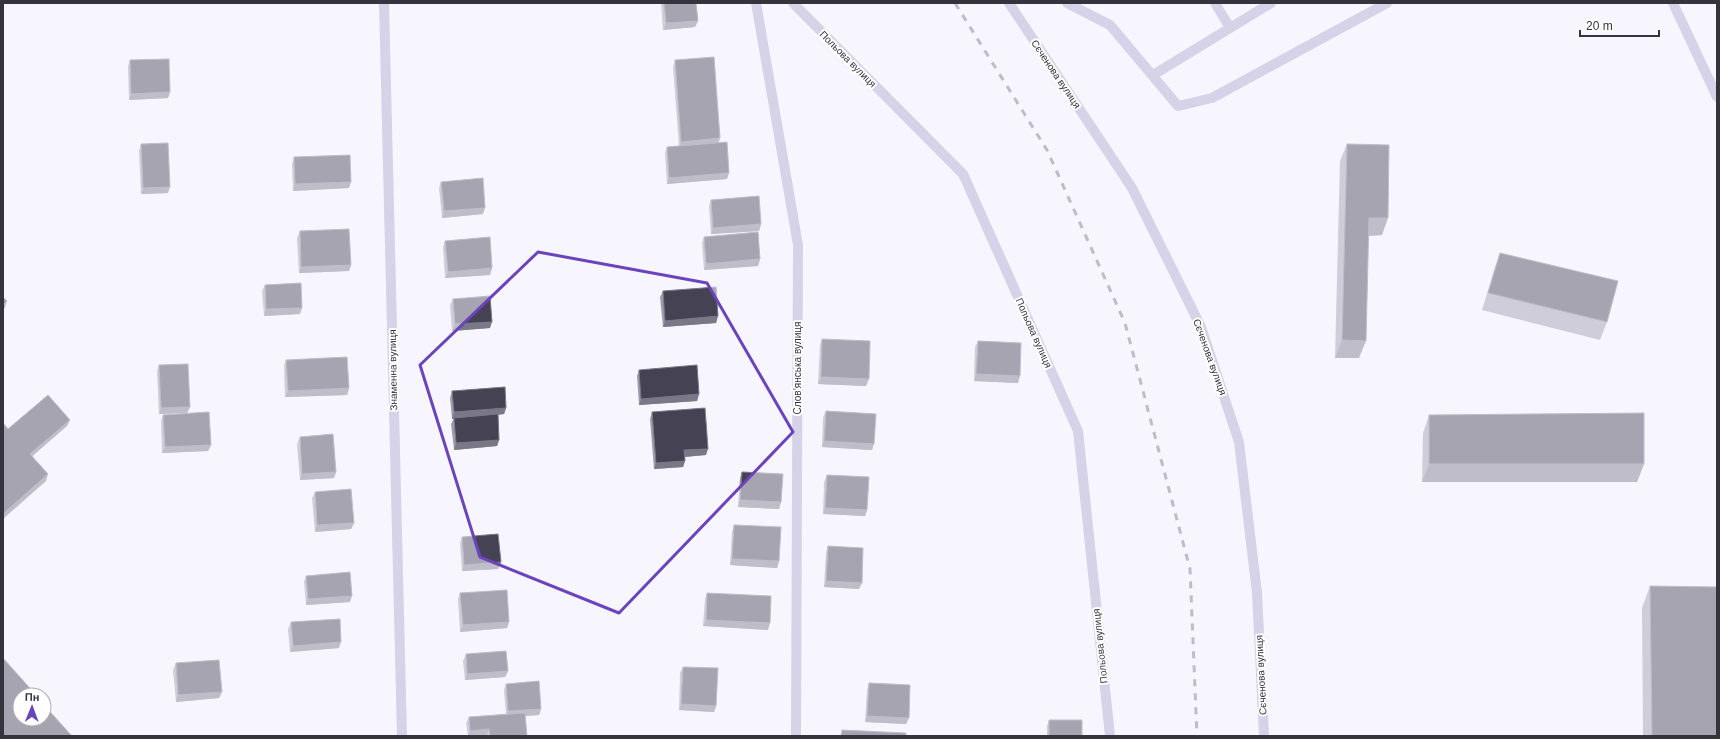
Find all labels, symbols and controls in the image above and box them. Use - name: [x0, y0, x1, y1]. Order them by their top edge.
- scale bar: [1580, 12, 1659, 38]
- text: 20 m: [1586, 19, 1613, 33]
- street label: Польова вулиця: [818, 29, 878, 89]
- street label: Сєченова вулиця: [1029, 38, 1083, 110]
- street label: Польова вулиця: [1014, 296, 1054, 370]
- street label: Сєченова вулиця: [1191, 317, 1229, 397]
- street label: Слов’янська вулиця: [792, 322, 803, 414]
- street label: Знаменна вулиця: [387, 329, 399, 411]
- street label: Польова вулиця: [1091, 608, 1109, 684]
- street label: Сєченова вулиця: [1253, 635, 1269, 715]
- north arrow: [12, 687, 52, 727]
- text: Пн: [25, 691, 40, 703]

